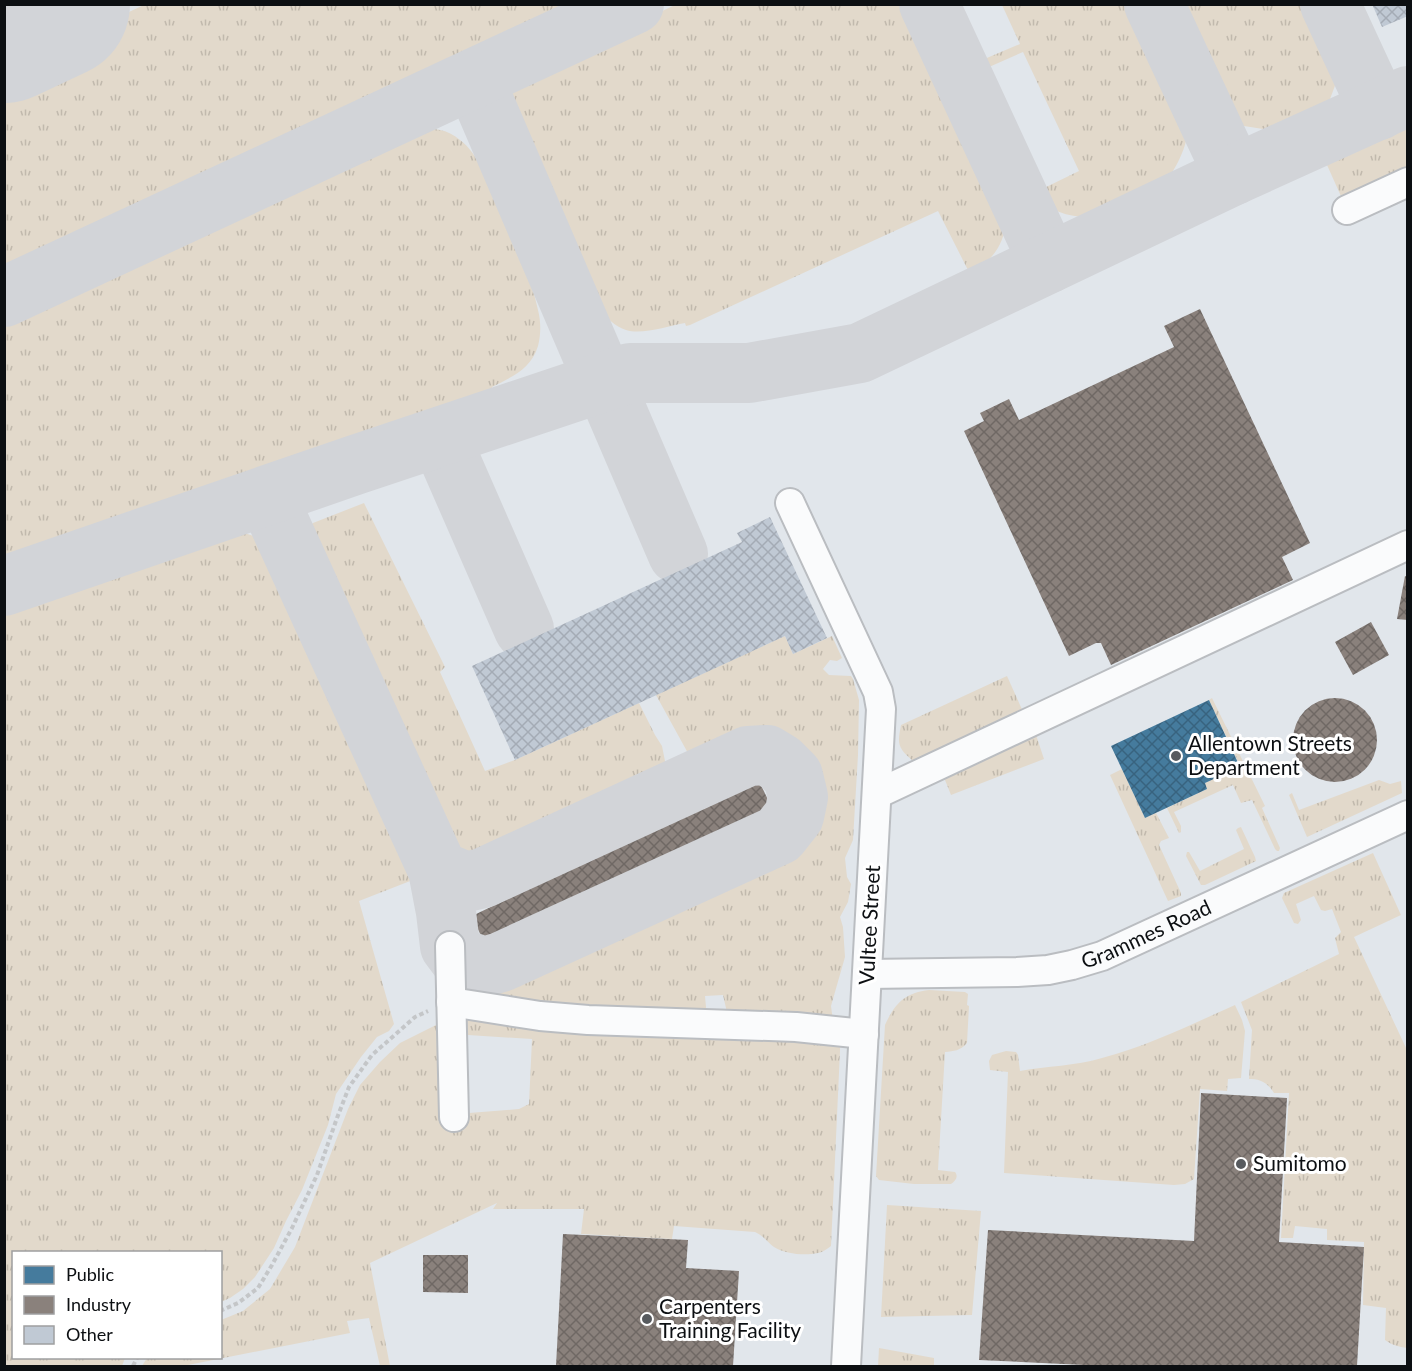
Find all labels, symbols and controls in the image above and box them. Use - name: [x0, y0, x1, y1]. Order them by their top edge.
- place label: Allentown Streets Department: [1188, 730, 1352, 779]
- marker: Allentown Streets Department: [1169, 749, 1183, 763]
- street label: Vultee Street: [853, 864, 884, 986]
- street label: Grammes Road: [1078, 893, 1215, 973]
- place label: Sumitomo: [1253, 1150, 1347, 1175]
- marker: Sumitomo: [1234, 1157, 1248, 1171]
- legend: [12, 1251, 222, 1359]
- text: Public: [66, 1263, 114, 1285]
- text: Industry: [66, 1293, 132, 1315]
- place label: Carpenters Training Facility: [659, 1293, 801, 1342]
- marker: Carpenters Training Facility: [640, 1312, 654, 1326]
- text: Other: [66, 1323, 113, 1345]

